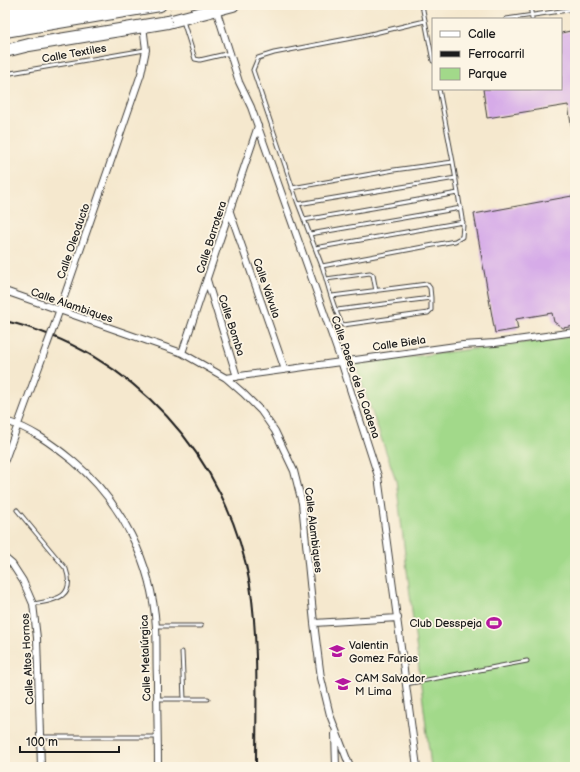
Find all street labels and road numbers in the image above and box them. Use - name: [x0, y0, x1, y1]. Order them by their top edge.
- street label: Calle Textiles: [41, 41, 108, 66]
- street label: Calle Barrotera: [194, 199, 229, 275]
- street label: Calle Oleoducto: [54, 201, 93, 281]
- street label: Calle Válvula: [250, 256, 283, 320]
- street label: Calle Alambiques: [29, 285, 115, 326]
- street label: Calle Bomba: [215, 293, 248, 357]
- street label: Calle Paseo de la Cadena: [328, 314, 383, 440]
- street label: Calle Biela: [372, 333, 427, 354]
- street label: Calle Alambiques: [302, 486, 325, 574]
- street label: Calle Altos Hornos: [19, 612, 36, 705]
- street label: Calle Metalúrgica: [137, 614, 154, 702]

